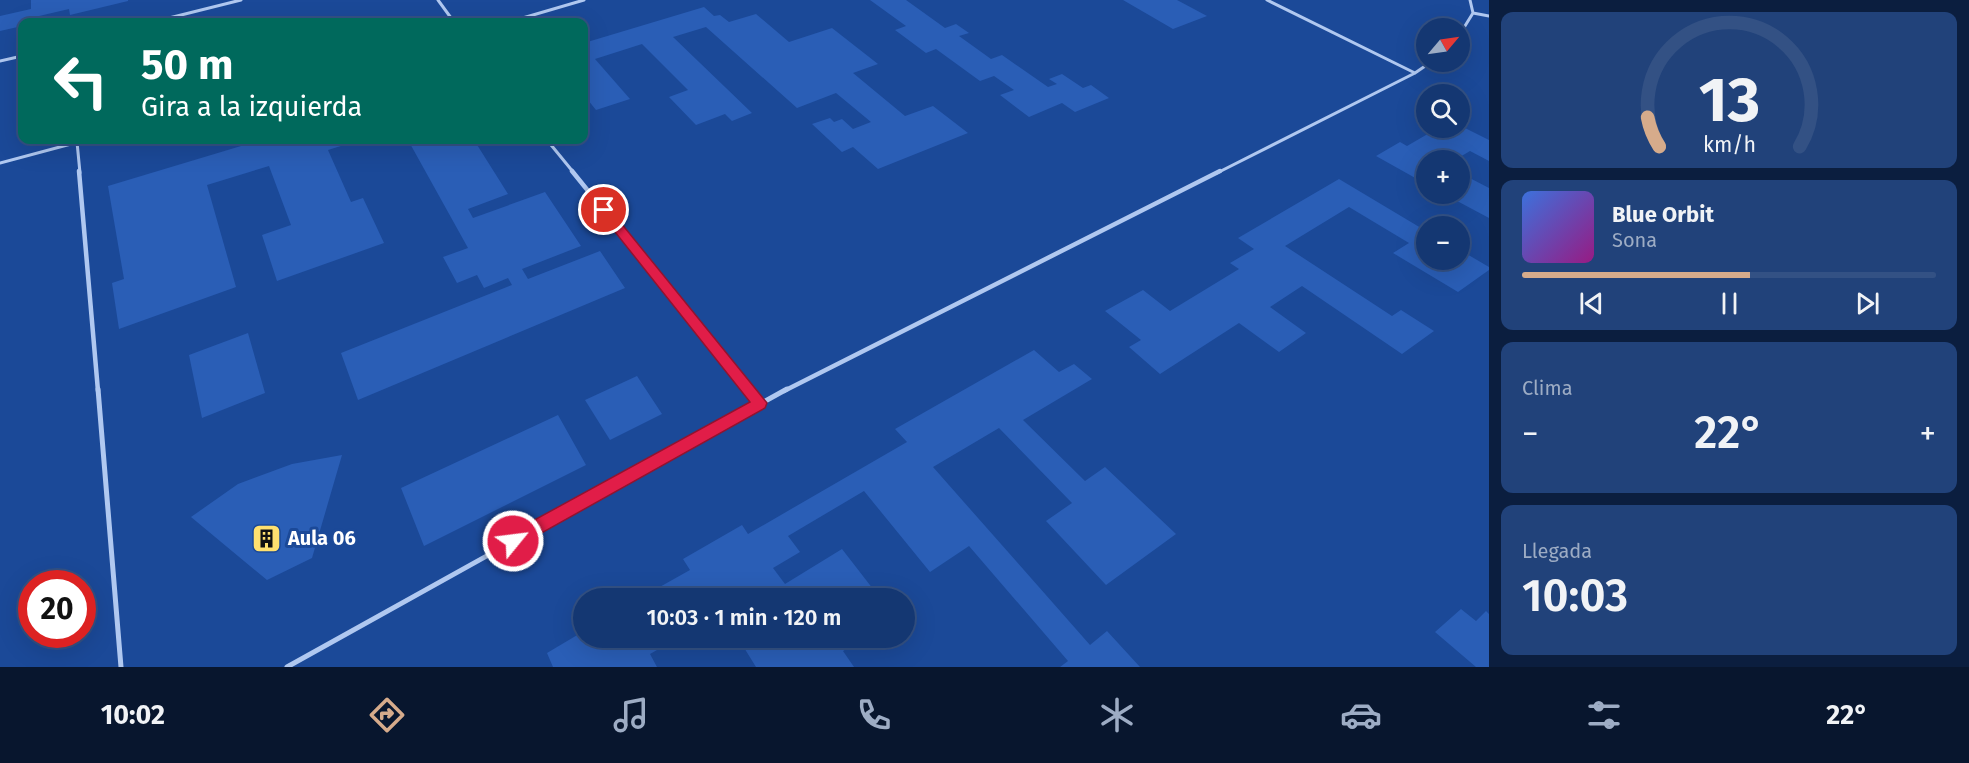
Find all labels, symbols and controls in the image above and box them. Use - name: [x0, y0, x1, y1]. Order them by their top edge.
- north arrow: [1416, 18, 1470, 72]
- map controls: [1416, 18, 1470, 270]
- text: 50 m: [141, 40, 234, 90]
- icon: left: [42, 42, 120, 120]
- text: 13: [1698, 63, 1760, 138]
- button: search: [1416, 84, 1470, 138]
- text: Gira a la izquierda: [141, 91, 362, 123]
- text: km/h: [1702, 132, 1756, 158]
- button: +: [1416, 150, 1470, 204]
- pin: [578, 184, 629, 235]
- icon: arrive: [587, 193, 620, 226]
- text: Blue Orbit: [1612, 201, 1714, 228]
- button: −: [1416, 216, 1470, 270]
- text: Sona: [1612, 228, 1657, 252]
- icon: previous: [1575, 287, 1608, 320]
- icon: pause: [1713, 287, 1746, 320]
- icon: next: [1851, 287, 1884, 320]
- text: Clima: [1522, 376, 1573, 400]
- text: 22°: [1694, 406, 1764, 460]
- text: −: [1522, 414, 1539, 454]
- text: +: [1920, 414, 1936, 454]
- position arrow: [481, 509, 545, 573]
- building icon: Aula 06: [251, 522, 283, 554]
- place label: Aula 06: [287, 526, 356, 550]
- text: Llegada: [1522, 539, 1592, 563]
- text: 10:03: [1522, 569, 1628, 623]
- speed limit sign: 20: [18, 570, 96, 648]
- text: 10:03 · 1 min · 120 m: [647, 604, 842, 631]
- icon: directions: [366, 694, 408, 736]
- icon: music: [610, 694, 652, 736]
- icon: phone: [853, 694, 895, 736]
- icon: climate: [1096, 694, 1138, 736]
- icon: car: [1340, 694, 1382, 736]
- icon: filters: [1583, 694, 1625, 736]
- text: 10:02: [101, 699, 165, 731]
- text: 22°: [1826, 699, 1868, 731]

